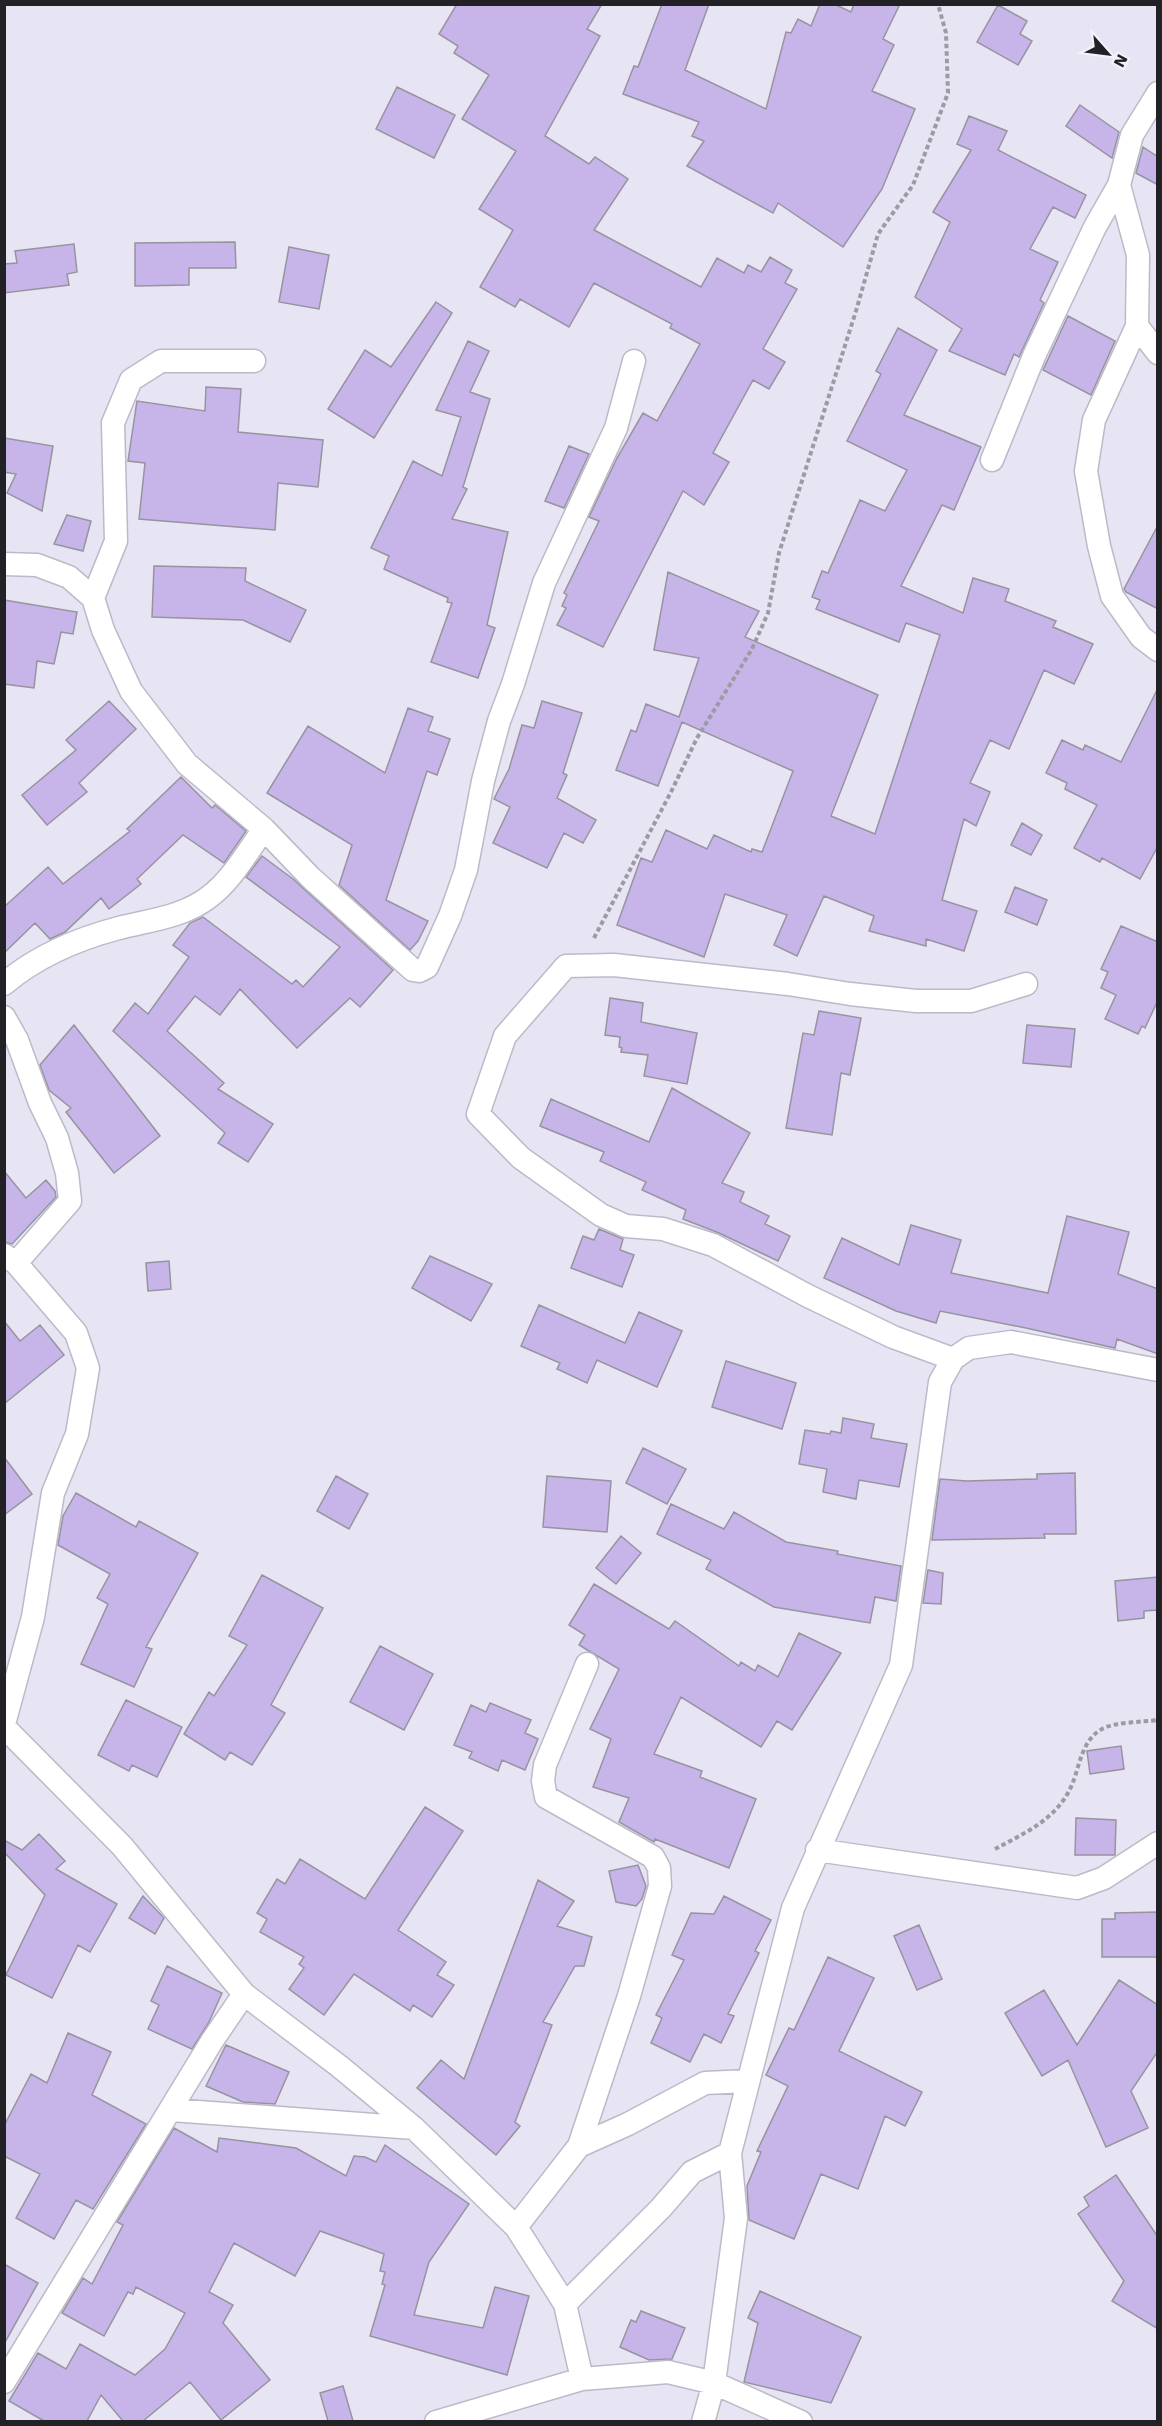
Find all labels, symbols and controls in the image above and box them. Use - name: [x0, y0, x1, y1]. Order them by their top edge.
- north arrow: [1078, 24, 1138, 84]
- text: N: [1110, 51, 1132, 71]

